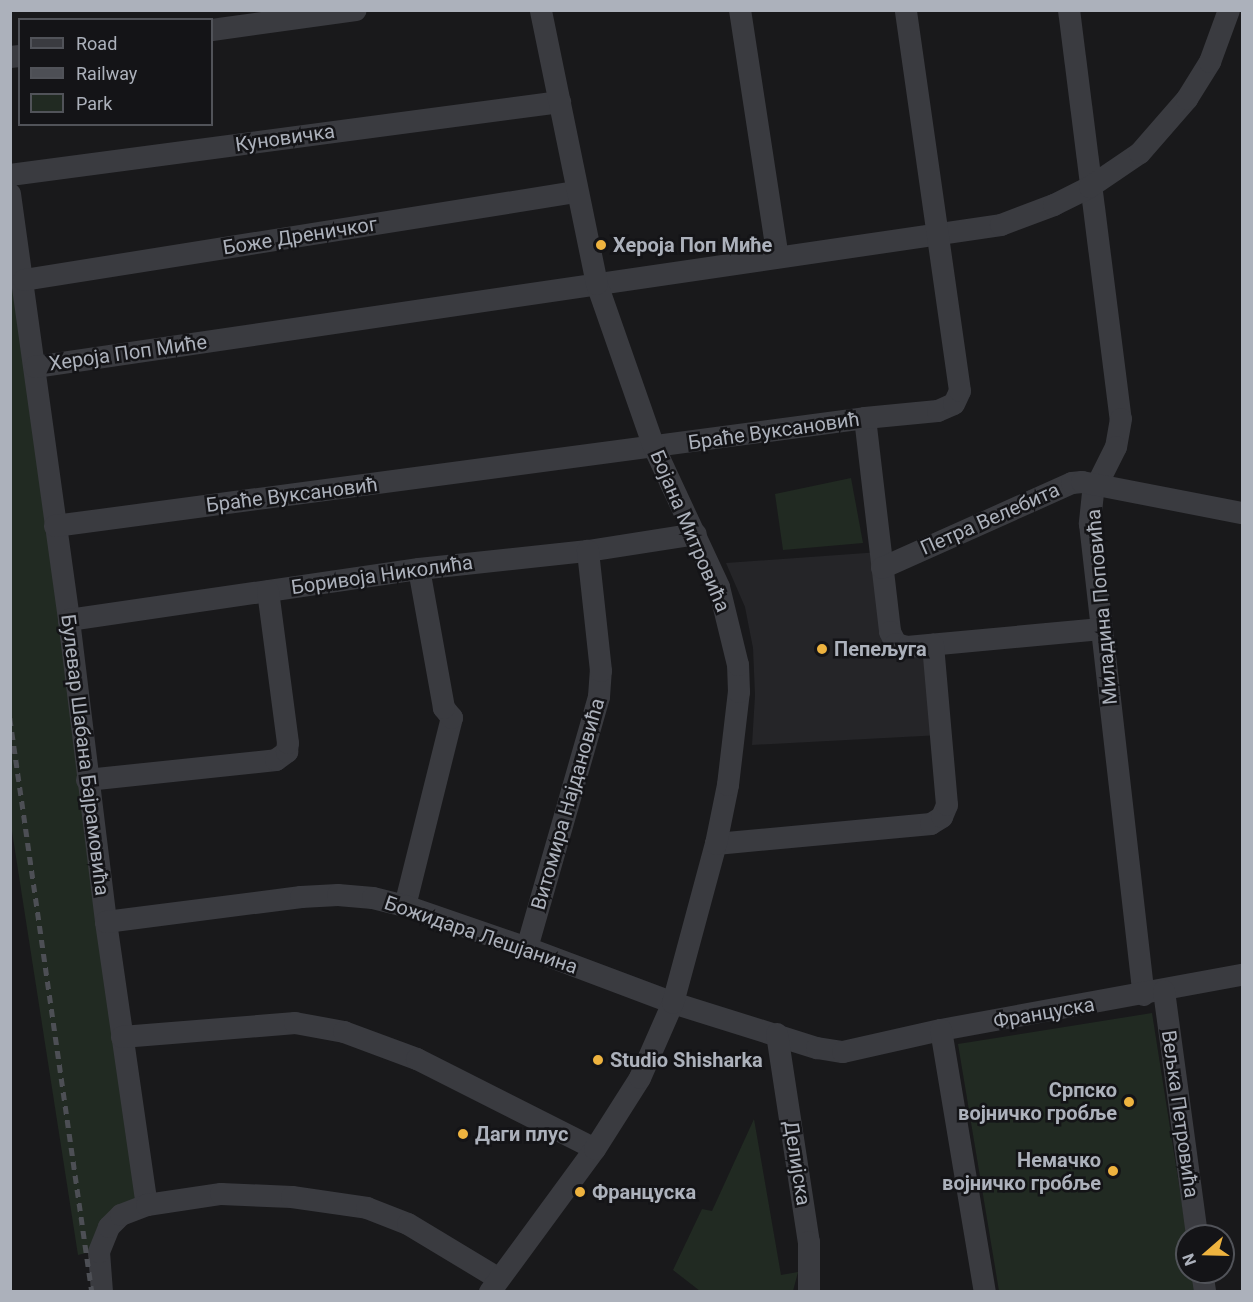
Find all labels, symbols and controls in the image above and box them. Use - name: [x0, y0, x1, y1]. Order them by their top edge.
- legend: [18, 18, 213, 126]
- text: Road: [76, 33, 117, 54]
- text: Railway: [76, 63, 137, 84]
- text: Park: [76, 93, 112, 114]
- street label: Куновичка: [234, 119, 336, 157]
- street label: Боже Дреничког: [221, 212, 379, 260]
- place label: Хероја Поп Миће: [613, 233, 772, 257]
- marker: Хероја Поп Миће: [594, 238, 608, 252]
- street label: Хероја Поп Миће: [47, 330, 209, 376]
- street label: Браће Вуксановић: [687, 407, 861, 455]
- street label: Бојана Митровића: [645, 446, 735, 616]
- street label: Браће Вуксановић: [205, 473, 379, 517]
- street label: Петра Велебита: [917, 478, 1063, 560]
- street label: Миладина Поповића: [1081, 508, 1123, 706]
- street label: Боривоја Николића: [290, 550, 474, 600]
- street label: Булевар Шабана Бајрамовића: [56, 613, 114, 897]
- place label: Пепељуга: [834, 637, 927, 661]
- marker: Пепељуга: [815, 642, 829, 656]
- street label: Витомира Најдановића: [526, 695, 610, 913]
- street label: Божидара Лешјанина: [381, 891, 581, 979]
- street label: Француска: [991, 992, 1097, 1034]
- street label: Вељка Петровића: [1156, 1029, 1204, 1199]
- place label: Studio Shisharka: [610, 1048, 763, 1072]
- marker: Studio Shisharka: [591, 1053, 605, 1067]
- place label: Српско војничко гробље: [958, 1078, 1117, 1125]
- marker: Српско војничко гробље: [1122, 1095, 1136, 1109]
- street label: Делијска: [778, 1119, 816, 1207]
- place label: Даги плус: [475, 1122, 568, 1146]
- marker: Даги плус: [456, 1127, 470, 1141]
- place label: Немачко војничко гробље: [942, 1148, 1101, 1195]
- marker: Немачко војничко гробље: [1106, 1164, 1120, 1178]
- place label: Француска: [592, 1180, 696, 1204]
- marker: Француска: [573, 1185, 587, 1199]
- north arrow: [1175, 1224, 1235, 1284]
- text: N: [1179, 1251, 1200, 1268]

